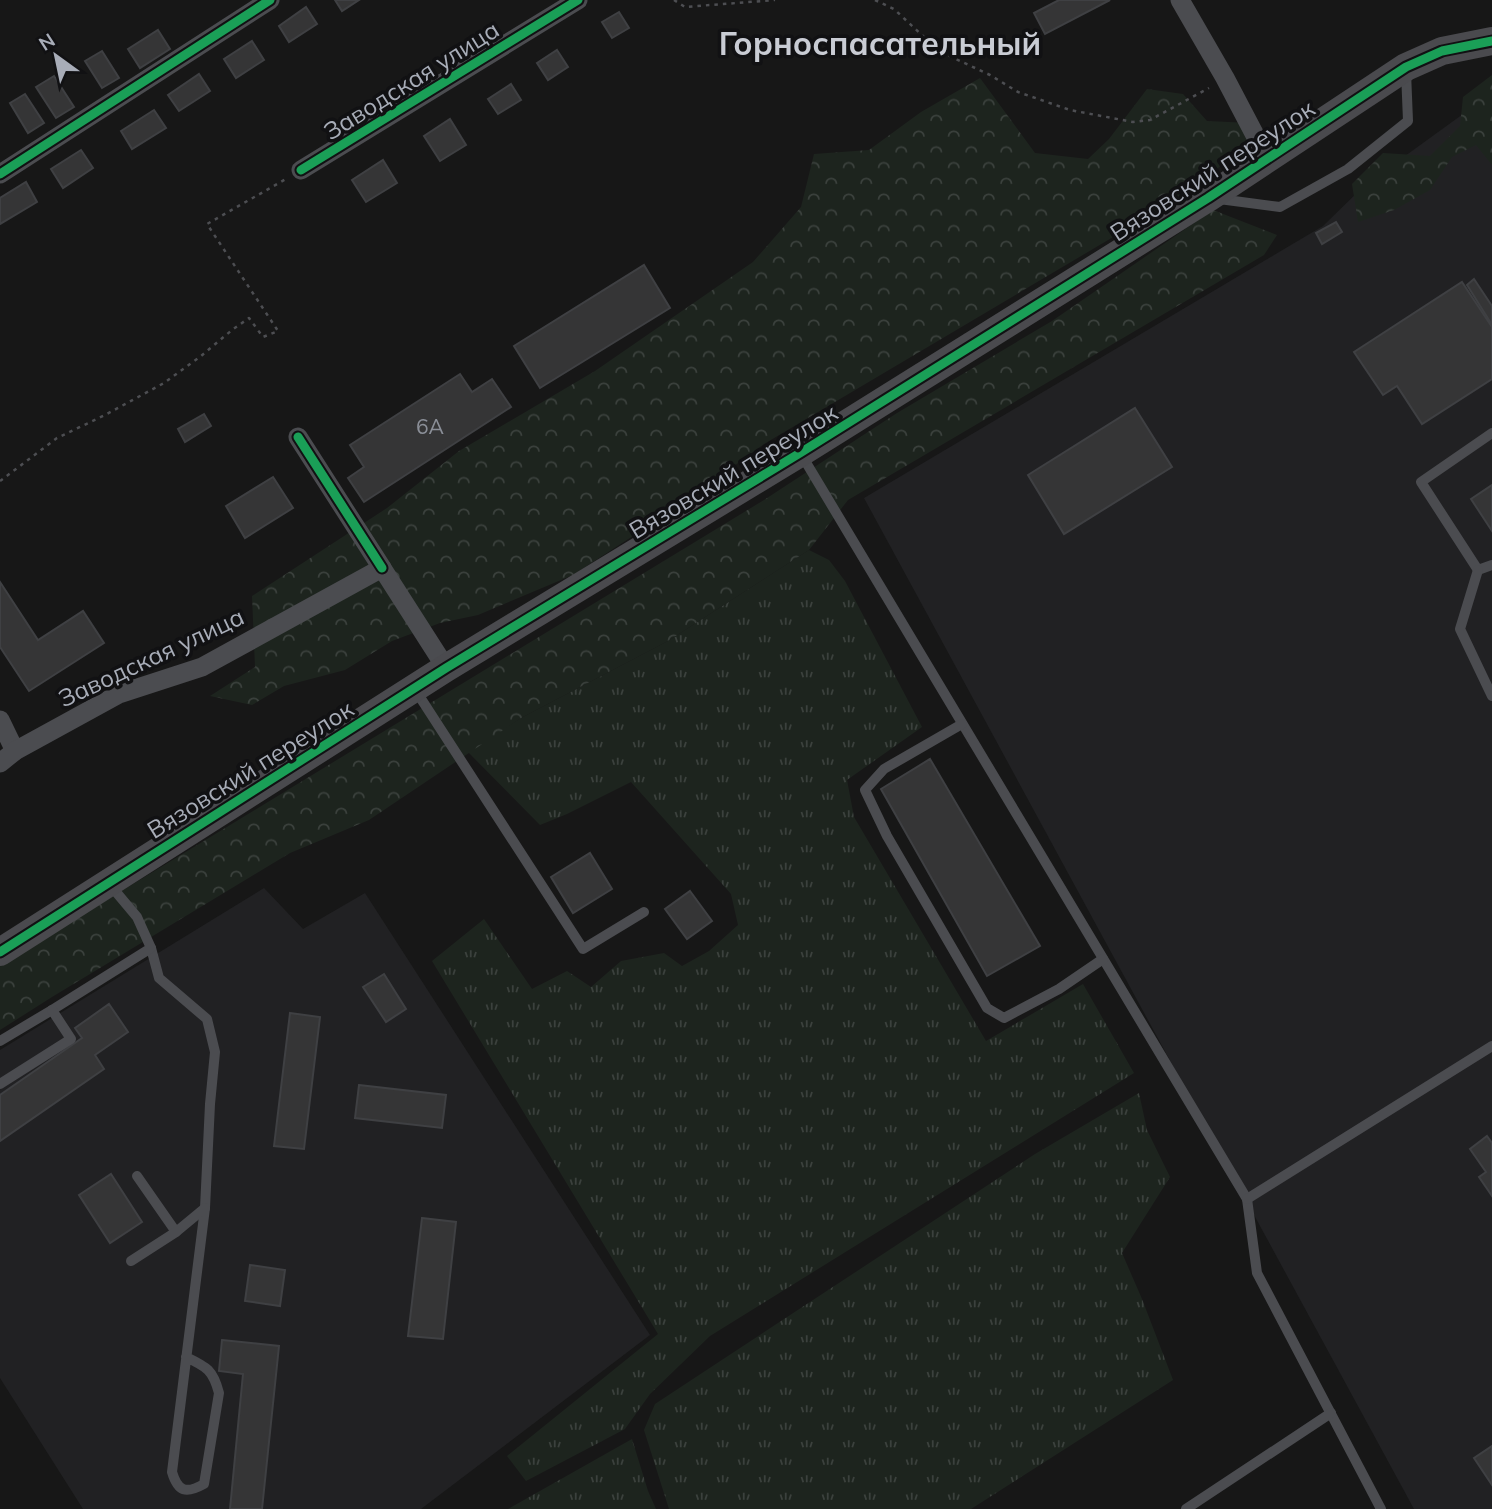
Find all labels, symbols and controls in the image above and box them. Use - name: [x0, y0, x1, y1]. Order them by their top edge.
- street label: Заводская улица: [318, 14, 504, 146]
- north arrow: [21, 21, 91, 91]
- district label: Горноспасательный: [719, 23, 1041, 63]
- text: N: [34, 28, 59, 56]
- street label: Вязовский переулок: [1104, 93, 1320, 247]
- street label: Вязовский переулок: [624, 397, 843, 545]
- house number: 6А: [416, 413, 445, 439]
- street label: Заводская улица: [53, 601, 249, 713]
- street label: Вязовский переулок: [141, 693, 359, 845]

